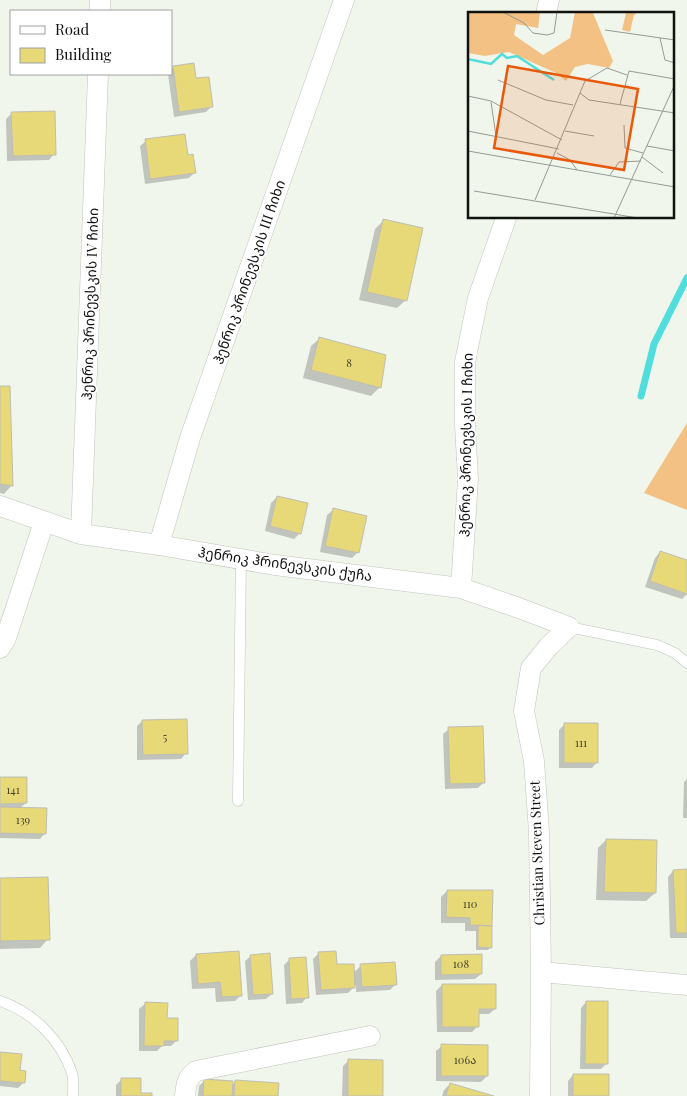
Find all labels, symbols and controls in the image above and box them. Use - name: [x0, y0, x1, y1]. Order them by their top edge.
- legend: [10, 10, 172, 75]
- inset map: [468, 12, 674, 219]
- text: Road: [55, 19, 89, 39]
- text: Building: [55, 44, 112, 64]
- street label: ჰენრიკ პრინევსკის III ჩიხი: [208, 177, 289, 366]
- street label: ჰენრიკ პრინევსკის IV ჩიხი: [77, 207, 102, 400]
- street label: ჰენრიკ პრინევსკის I ჩიხი: [454, 353, 477, 537]
- house number: 8: [346, 355, 352, 370]
- street label: ჰენრიკ ჰრინევსკის ქუჩა: [197, 542, 373, 585]
- house number: 5: [163, 729, 168, 744]
- house number: 111: [575, 735, 587, 750]
- street label: Christian Steven Street: [524, 779, 549, 926]
- house number: 141: [6, 782, 20, 797]
- house number: 139: [16, 812, 31, 827]
- house number: 110: [463, 896, 478, 911]
- house number: 108: [453, 956, 469, 971]
- house number: 106ა: [454, 1052, 476, 1067]

